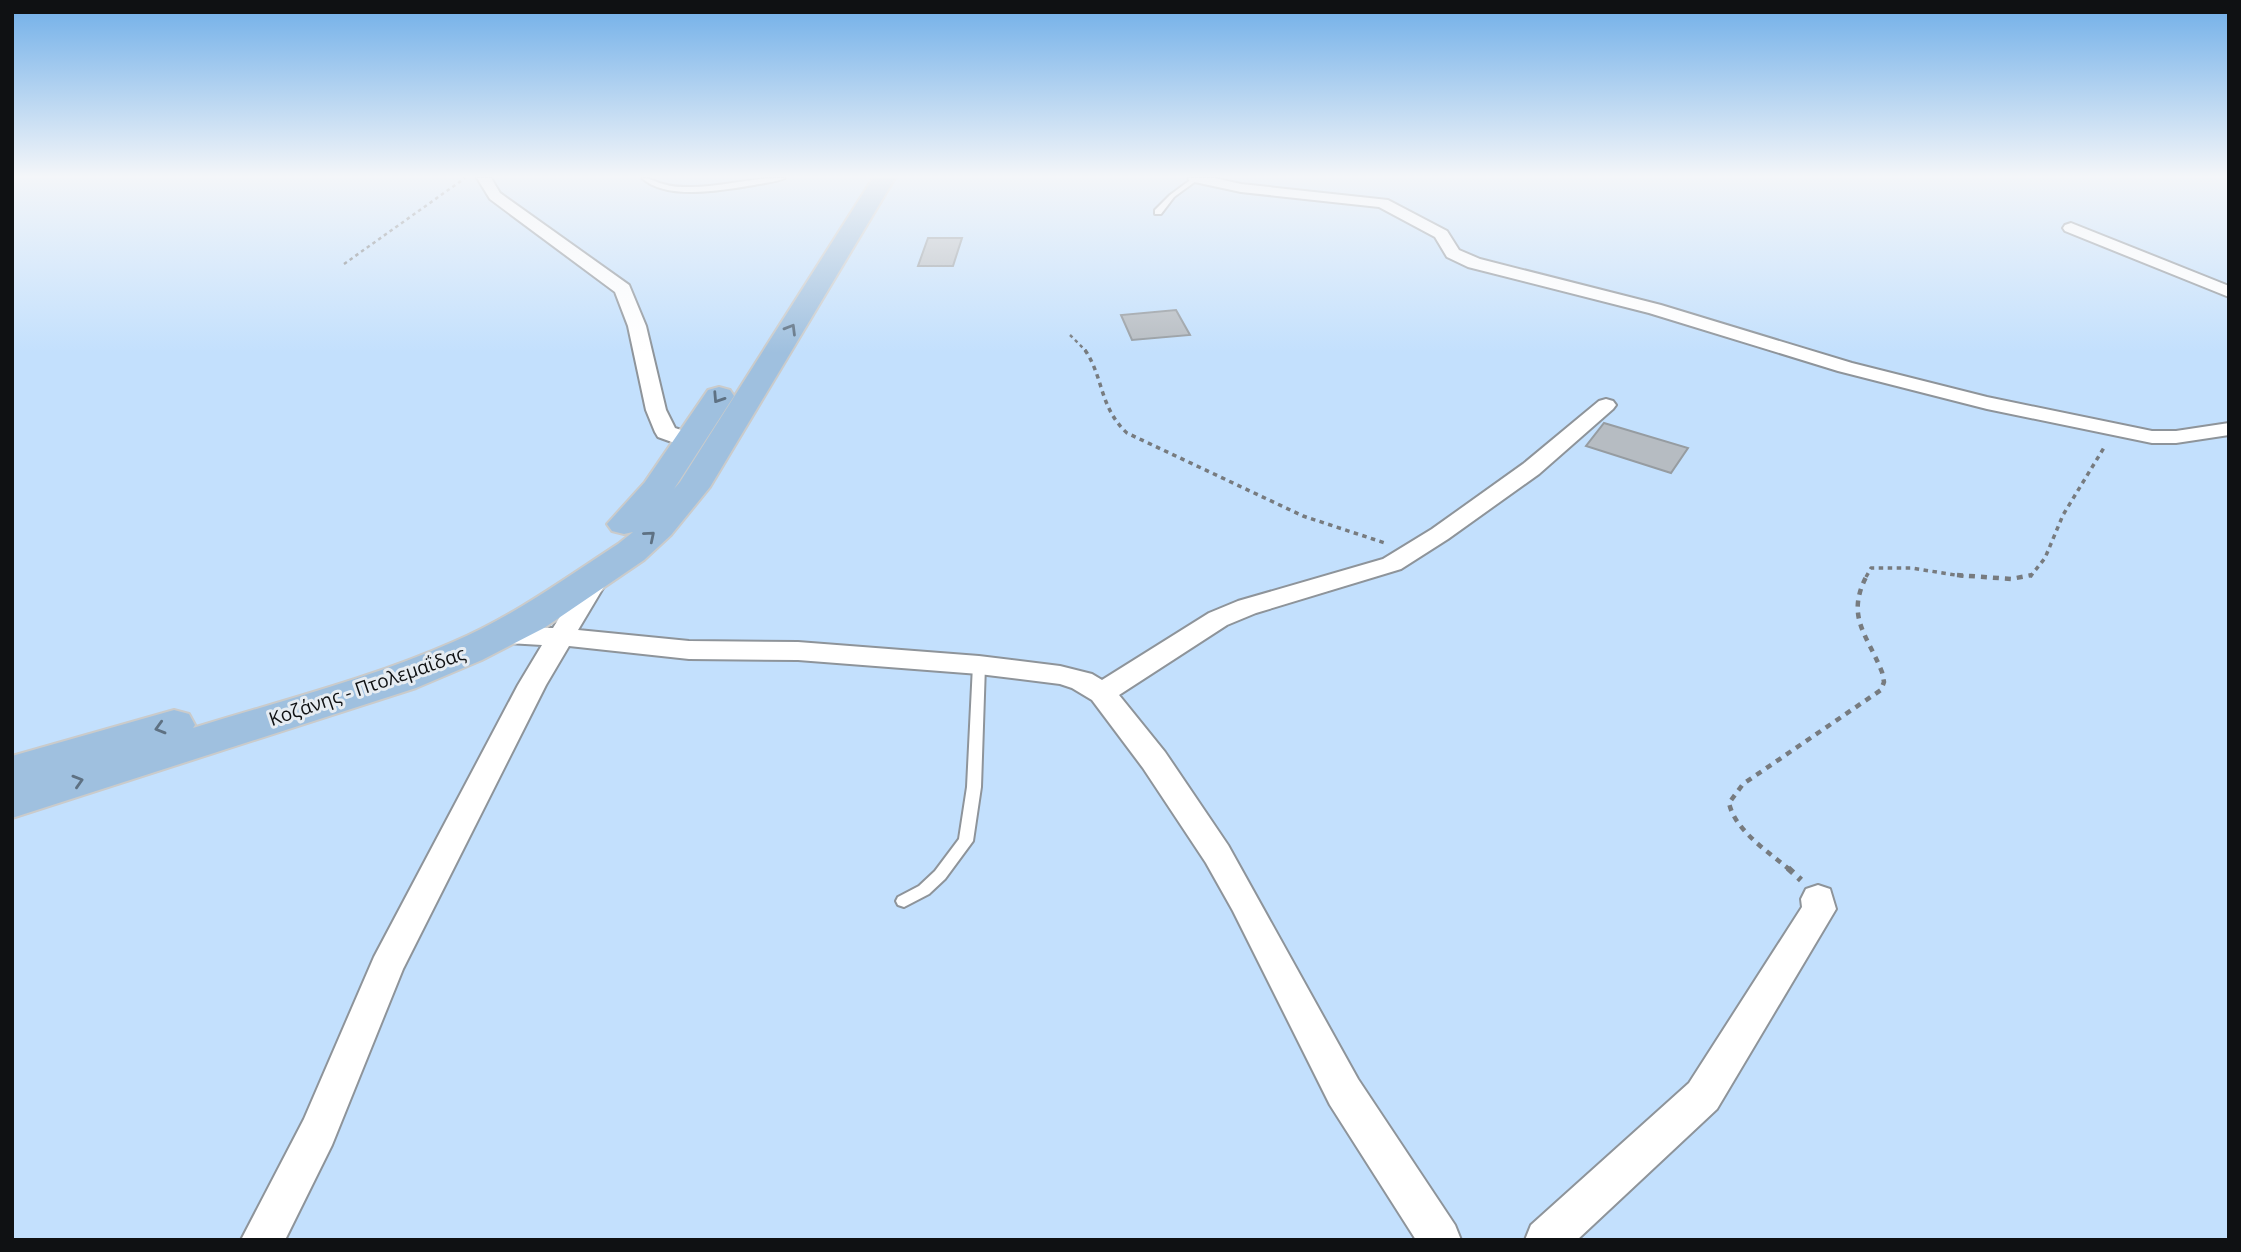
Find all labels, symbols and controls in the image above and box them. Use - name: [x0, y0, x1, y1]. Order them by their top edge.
- one-way arrow: [782, 323, 795, 336]
- one-way arrow: [713, 391, 726, 404]
- one-way arrow: [641, 532, 654, 544]
- street label: Κοζάνης - Πτολεμαΐδας: [265, 640, 469, 732]
- one-way arrow: [155, 720, 167, 735]
- one-way arrow: [71, 775, 83, 790]

